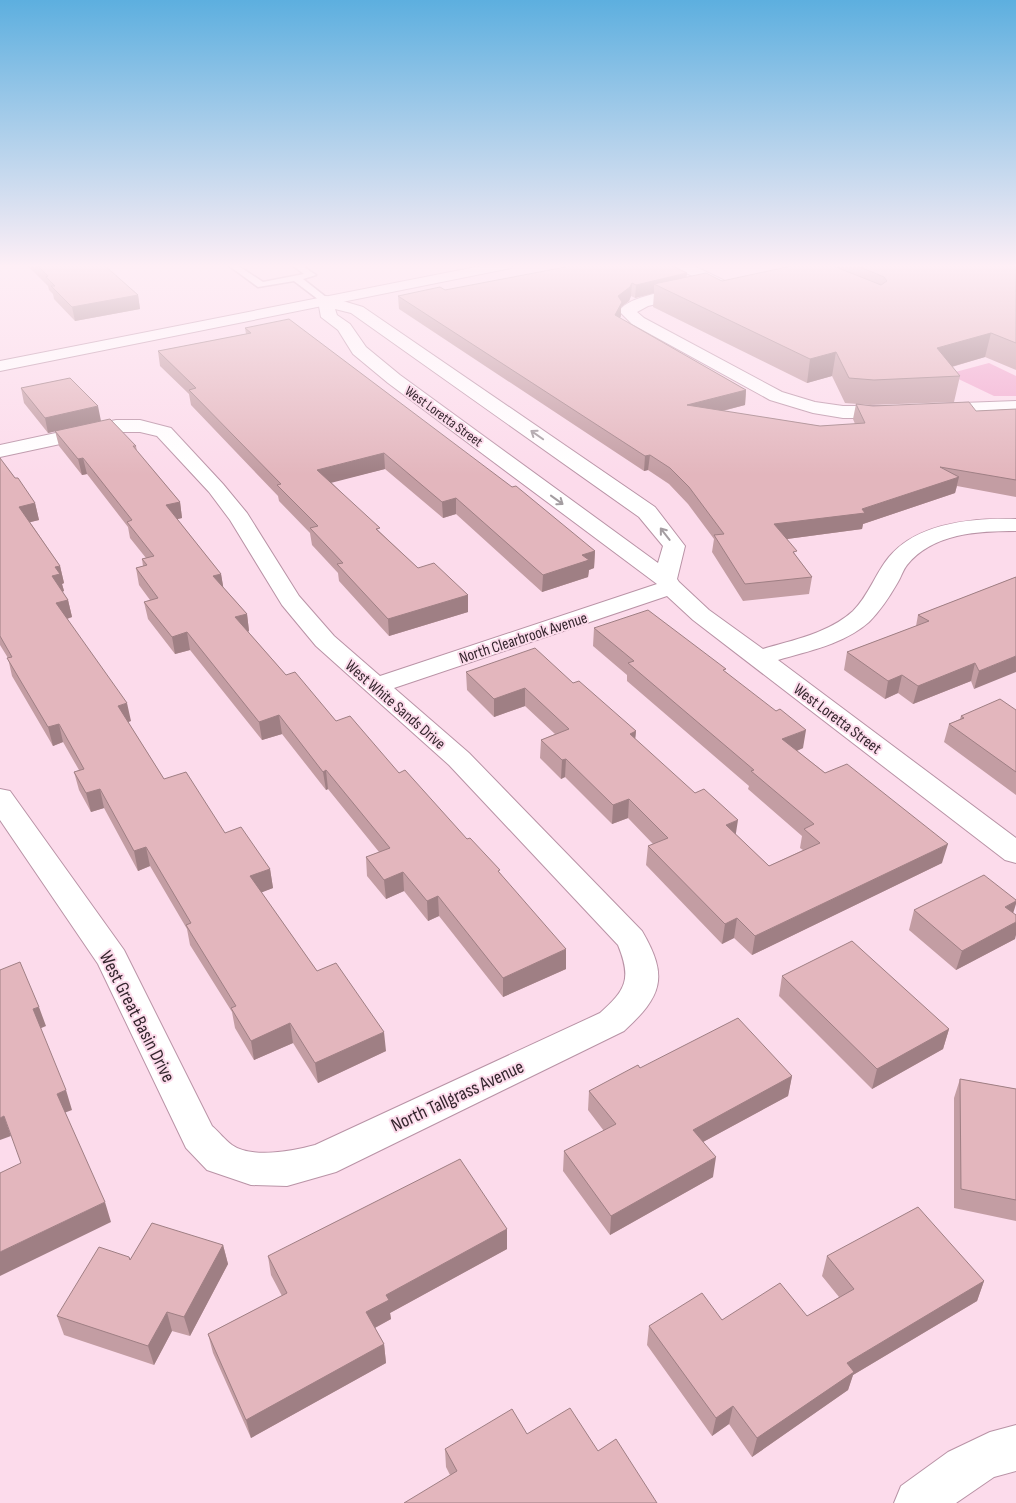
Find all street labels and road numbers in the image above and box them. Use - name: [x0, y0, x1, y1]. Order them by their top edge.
- street label: West Loretta Street: [402, 383, 486, 450]
- street label: North Clearbrook Avenue: [457, 609, 590, 668]
- street label: West White Sands Drive: [341, 656, 449, 754]
- street label: West Loretta Street: [789, 680, 885, 758]
- street label: West Great Basin Drive: [94, 947, 180, 1086]
- street label: North Tallgrass Avenue: [388, 1056, 528, 1137]

